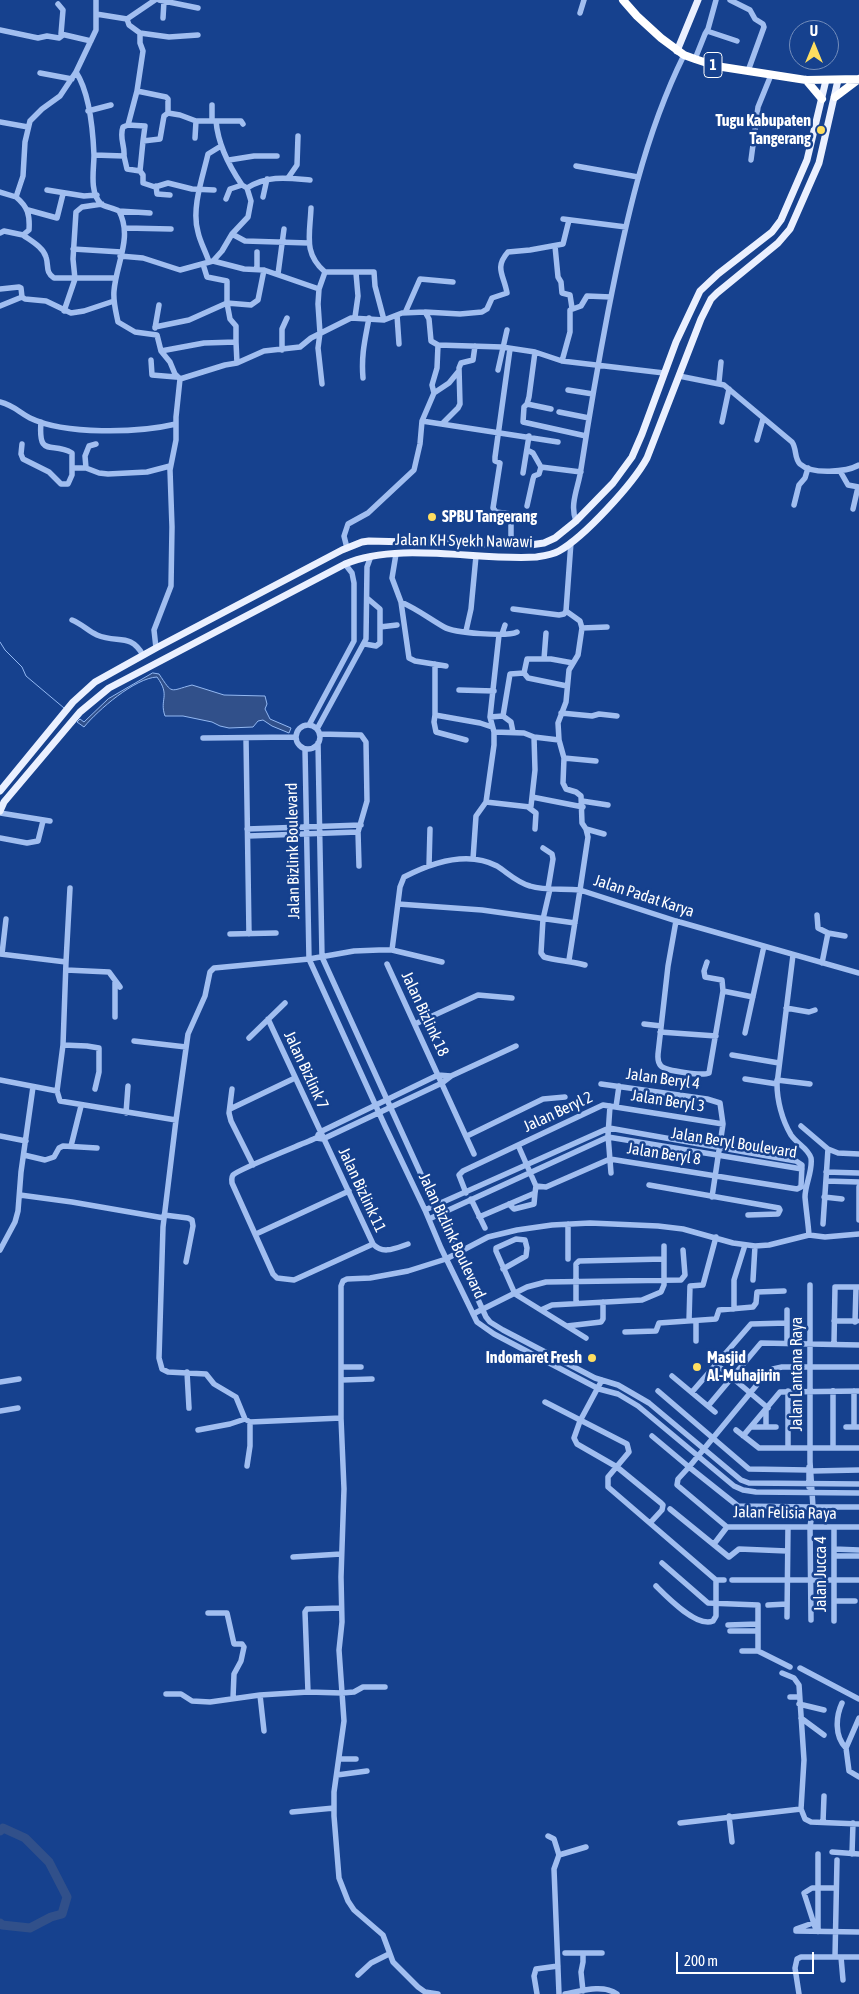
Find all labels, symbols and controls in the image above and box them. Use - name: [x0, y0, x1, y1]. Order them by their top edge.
- north arrow: [789, 20, 839, 70]
- text: U: [810, 23, 818, 39]
- road number: 1: [704, 52, 722, 78]
- place label: Tugu Kabupaten Tangerang: [715, 111, 811, 149]
- marker: Tugu Kabupaten Tangerang: [815, 124, 827, 136]
- place label: SPBU Tangerang: [442, 507, 537, 527]
- marker: SPBU Tangerang: [426, 511, 438, 523]
- street label: Jalan KH Syekh Nawawi: [395, 530, 533, 552]
- street label: Jalan Bizlink Boulevard: [282, 783, 304, 919]
- street label: Jalan Padat Karya: [591, 871, 697, 921]
- street label: Jalan Bizlink 18: [397, 969, 453, 1059]
- street label: Jalan Bizlink 7: [280, 1028, 332, 1112]
- street label: Jalan Beryl 4: [625, 1064, 701, 1094]
- street label: Jalan Beryl 3: [630, 1086, 706, 1116]
- street label: Jalan Beryl 2: [520, 1088, 596, 1136]
- street label: Jalan Beryl Boulevard: [670, 1124, 798, 1162]
- street label: Jalan Beryl 8: [626, 1139, 702, 1169]
- street label: Jalan Bizlink 11: [334, 1145, 390, 1235]
- street label: Jalan Bizlink Boulevard: [414, 1170, 490, 1302]
- street label: Jalan Lantana Raya: [787, 1317, 807, 1431]
- place label: Indomaret Fresh: [486, 1348, 582, 1368]
- place label: Masjid Al-Muhajirin: [707, 1348, 780, 1386]
- marker: Indomaret Fresh: [586, 1352, 598, 1364]
- marker: Masjid Al-Muhajirin: [691, 1361, 703, 1373]
- street label: Jalan Felisia Raya: [733, 1502, 837, 1524]
- street label: Jalan Jucca 4: [811, 1536, 831, 1612]
- scale bar: [679, 1942, 816, 1974]
- text: 200 m: [684, 1952, 718, 1969]

